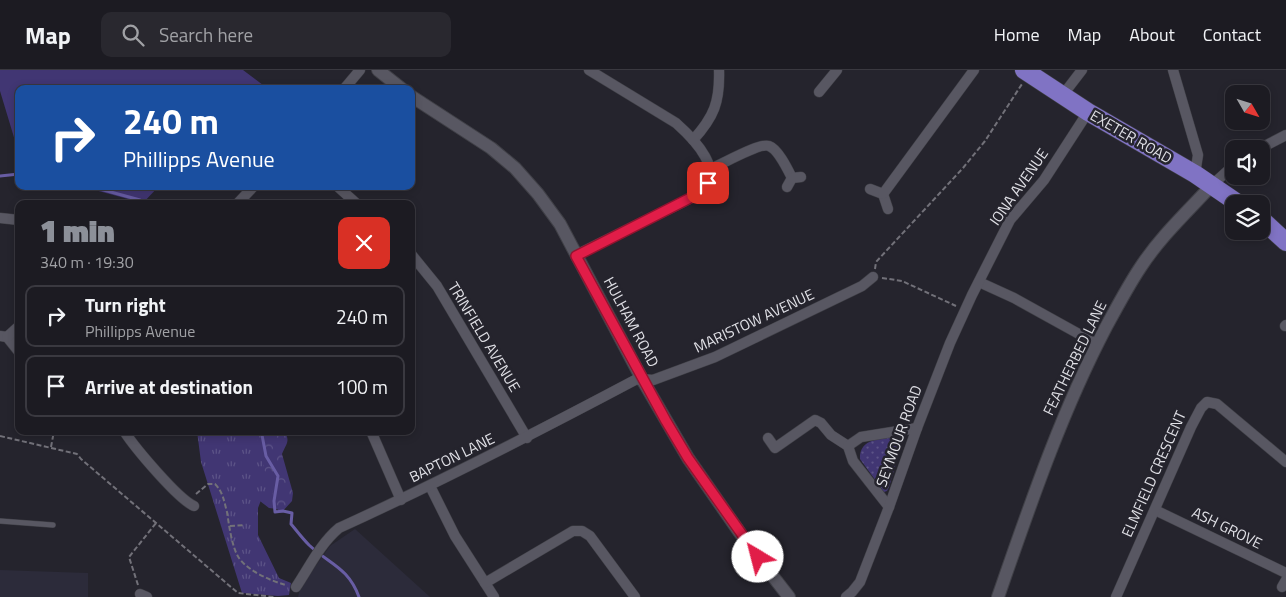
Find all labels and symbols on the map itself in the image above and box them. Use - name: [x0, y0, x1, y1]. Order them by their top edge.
- north arrow: [1225, 85, 1270, 130]
- street label: EXETER ROAD: [1086, 104, 1177, 169]
- street label: IONA AVENUE: [983, 143, 1054, 230]
- pin: [687, 162, 729, 204]
- street label: HULHAM ROAD: [598, 272, 665, 371]
- street label: TRINFIELD AVENUE: [442, 277, 526, 396]
- street label: MARISTOW AVENUE: [690, 283, 818, 358]
- street label: FEATHERBED LANE: [1037, 297, 1112, 419]
- street label: SEYMOUR ROAD: [869, 382, 928, 490]
- street label: ELMFIELD CRESCENT: [1115, 407, 1192, 541]
- street label: BAPTON LANE: [405, 427, 498, 488]
- street label: ASH GROVE: [1188, 501, 1266, 554]
- position arrow: [731, 530, 783, 582]

